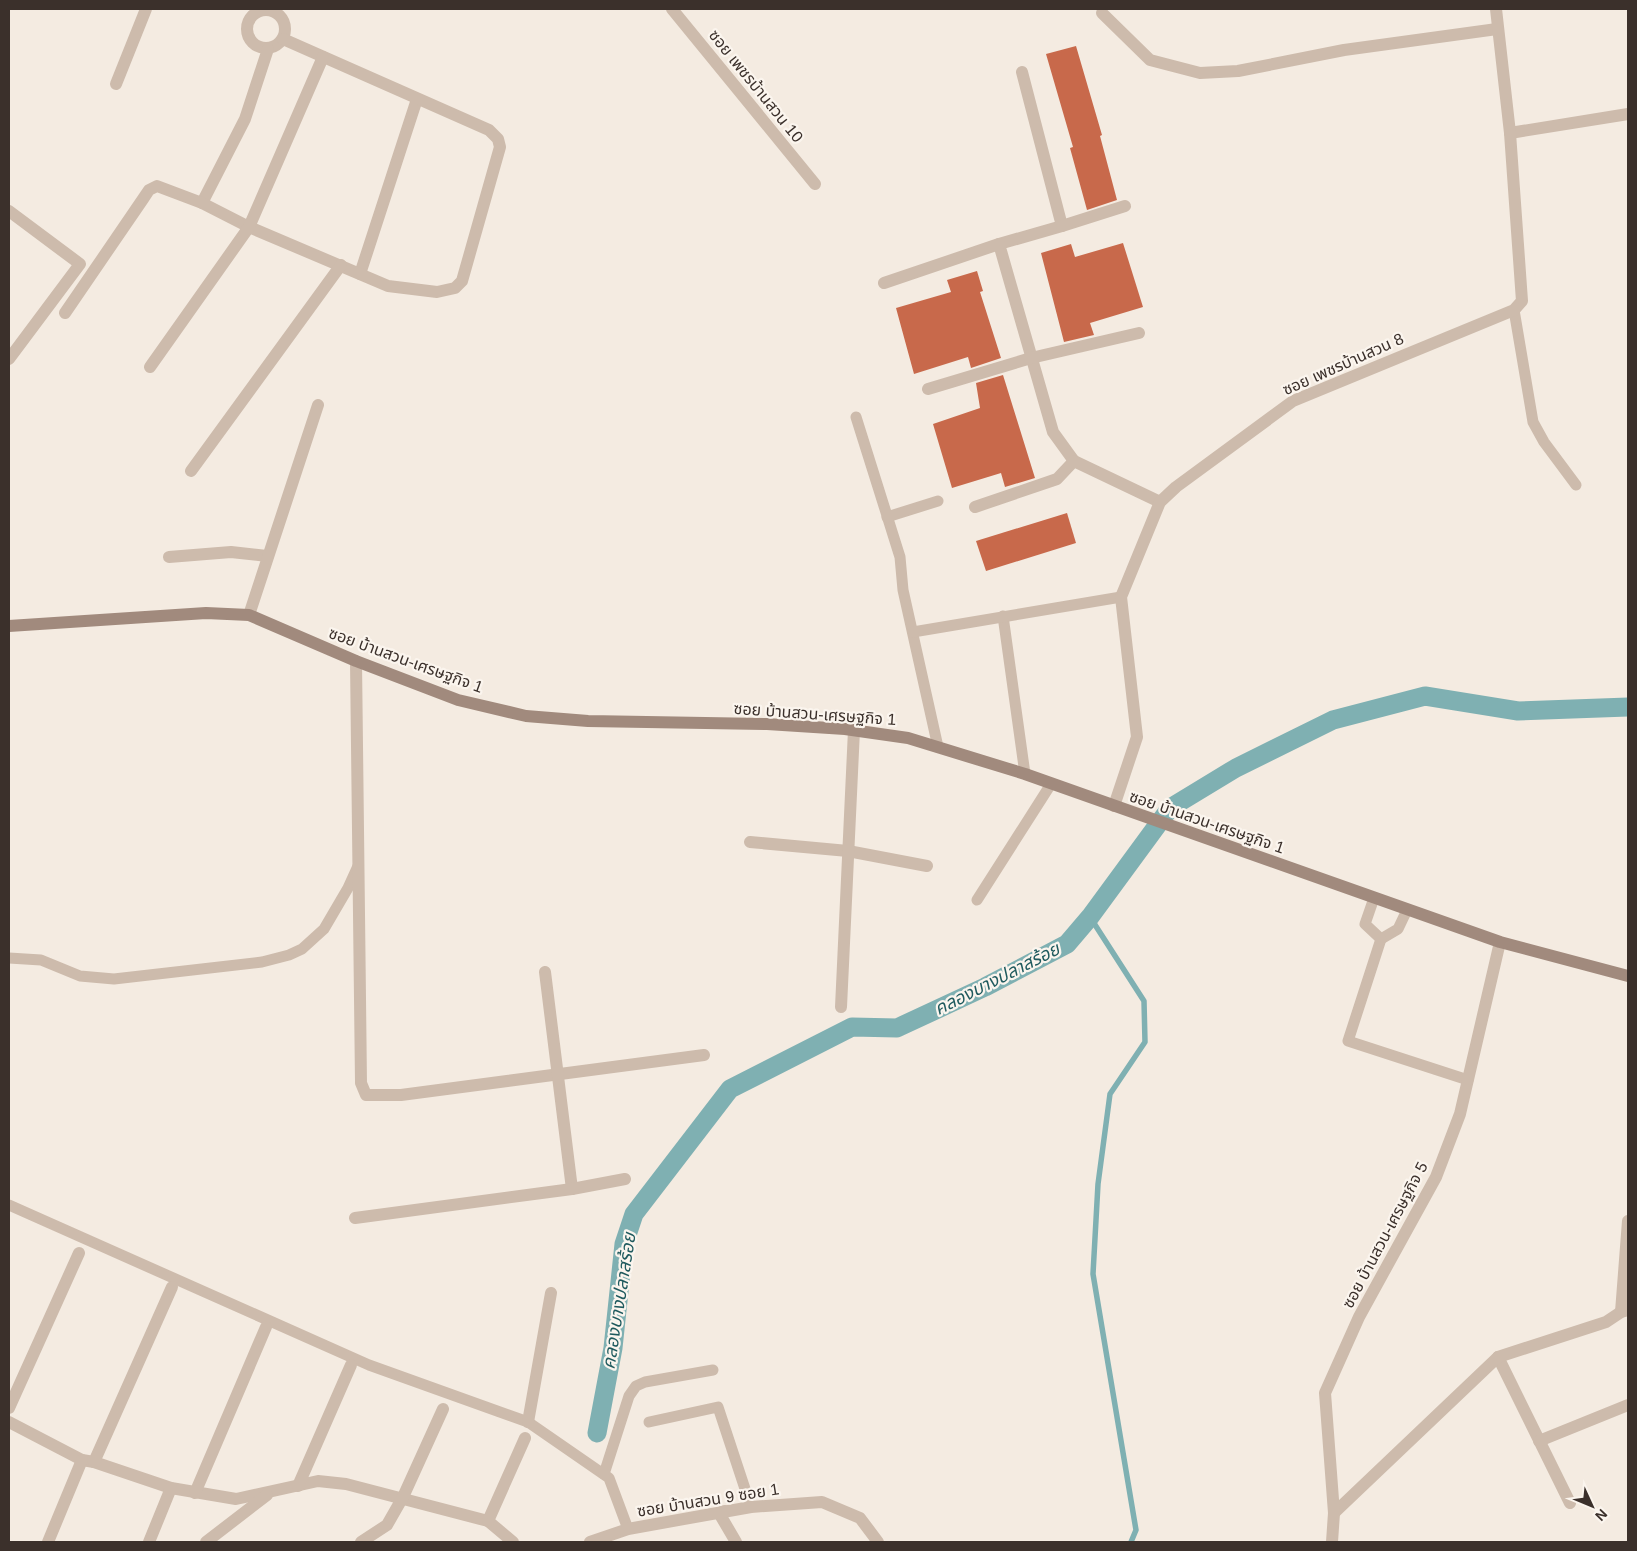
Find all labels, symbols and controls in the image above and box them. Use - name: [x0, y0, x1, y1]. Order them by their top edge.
- street label: ซอย เพชรบ้านสวน 10: [706, 27, 806, 146]
- street label: ซอย เพชรบ้านสวน 8: [1280, 330, 1406, 398]
- street label: ซอย บ้านสวน-เศรษฐกิจ 1: [326, 624, 486, 696]
- street label: ซอย บ้านสวน-เศรษฐกิจ 1: [733, 700, 897, 728]
- street label: ซอย บ้านสวน-เศรษฐกิจ 1: [1127, 787, 1287, 857]
- water label: คลองบางปลาสร้อย: [931, 938, 1064, 1019]
- street label: ซอย บ้านสวน-เศรษฐกิจ 5: [1339, 1159, 1431, 1311]
- water label: คลองบางปลาสร้อย: [598, 1230, 640, 1371]
- street label: ซอย บ้านสวน 9 ซอย 1: [636, 1480, 780, 1520]
- north arrow: [1567, 1481, 1617, 1531]
- text: N: [1592, 1506, 1611, 1524]

